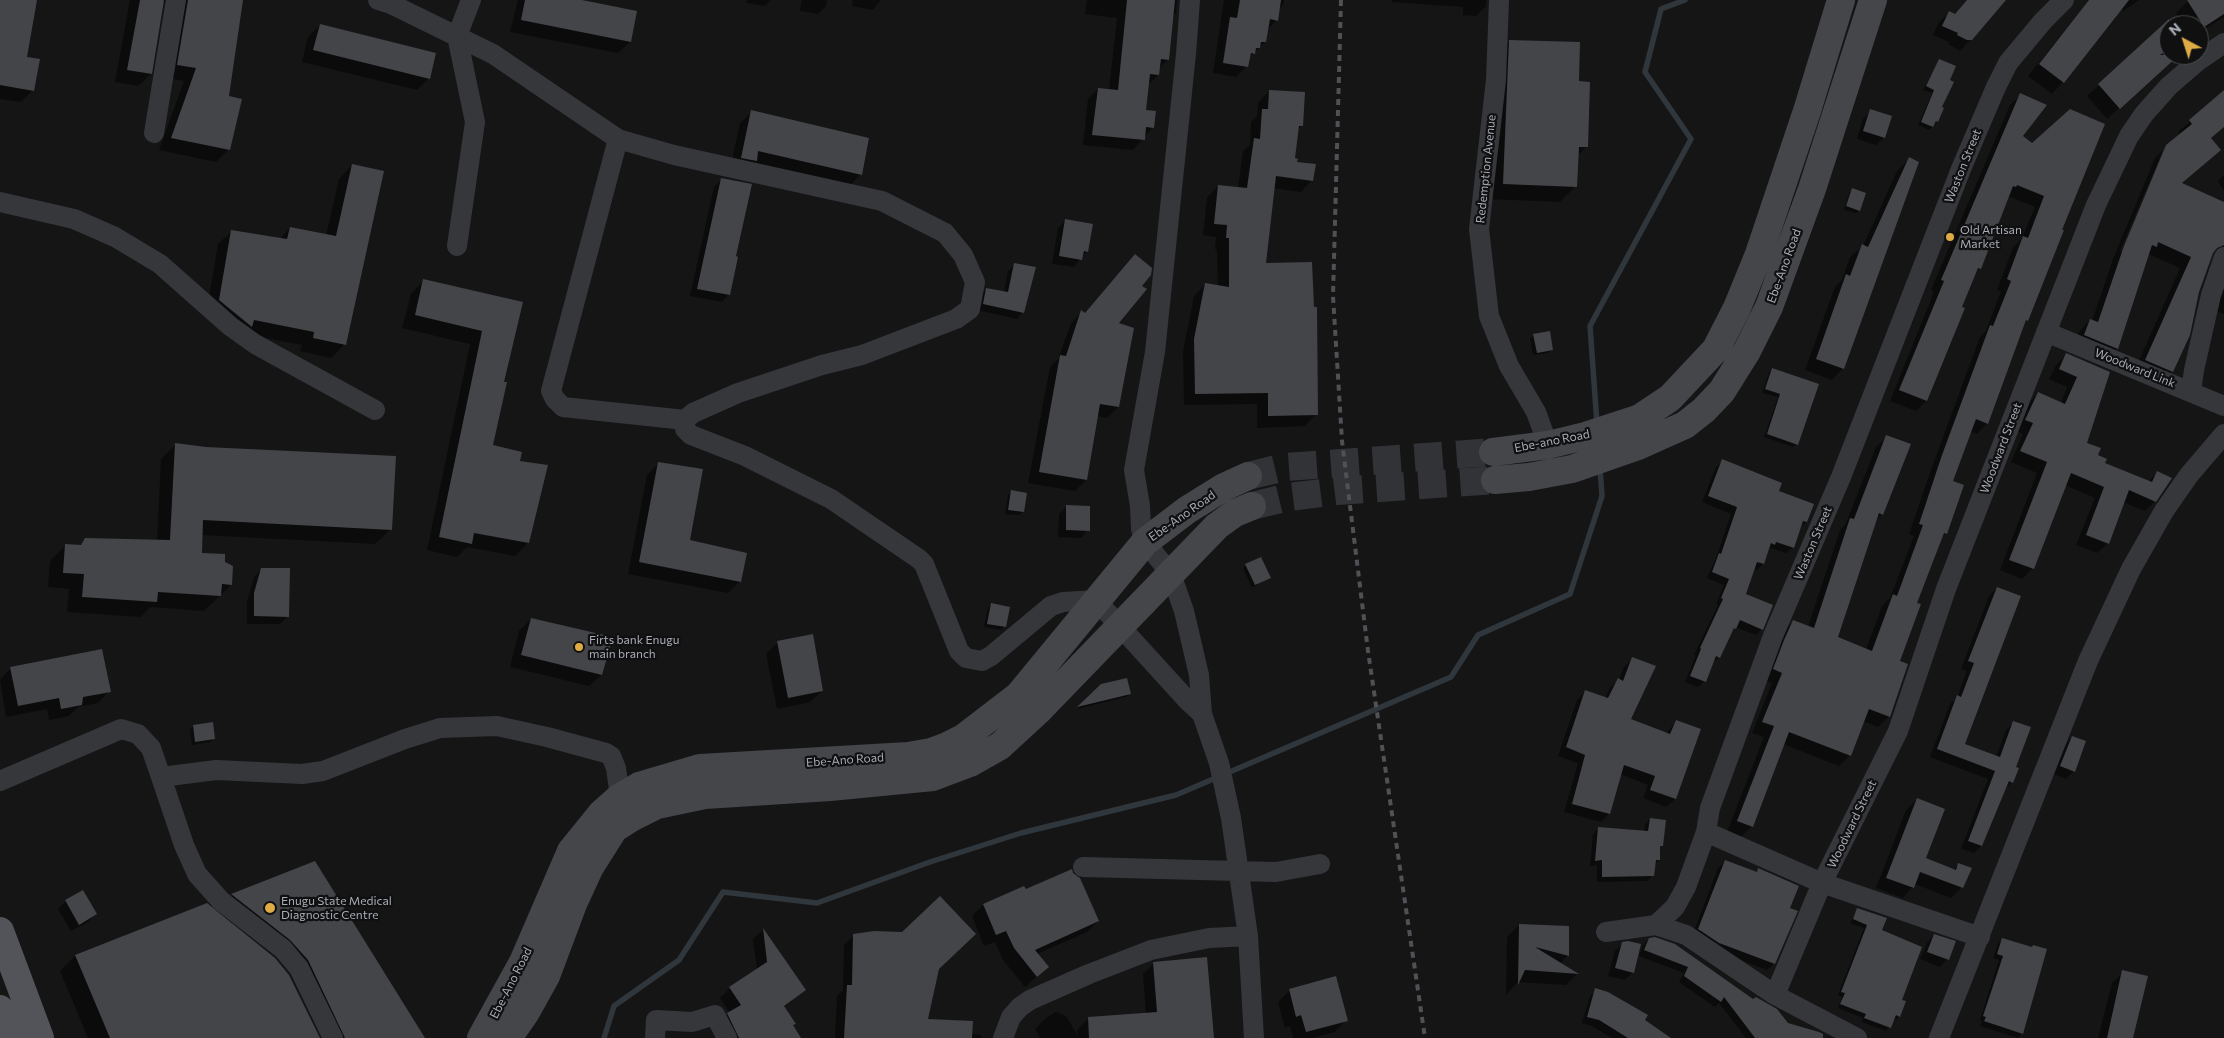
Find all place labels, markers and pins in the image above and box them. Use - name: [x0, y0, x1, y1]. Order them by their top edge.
- place label: Old Artisan Market: [1960, 223, 2022, 251]
- marker: Old Artisan Market: [1944, 231, 1956, 243]
- place label: Firts bank Enugu main branch: [589, 633, 679, 661]
- marker: Firts bank Enugu main branch: [573, 641, 585, 653]
- place label: Enugu State Medical Diagnostic Centre: [281, 894, 392, 922]
- marker: Enugu State Medical Diagnostic Centre: [263, 901, 277, 915]

